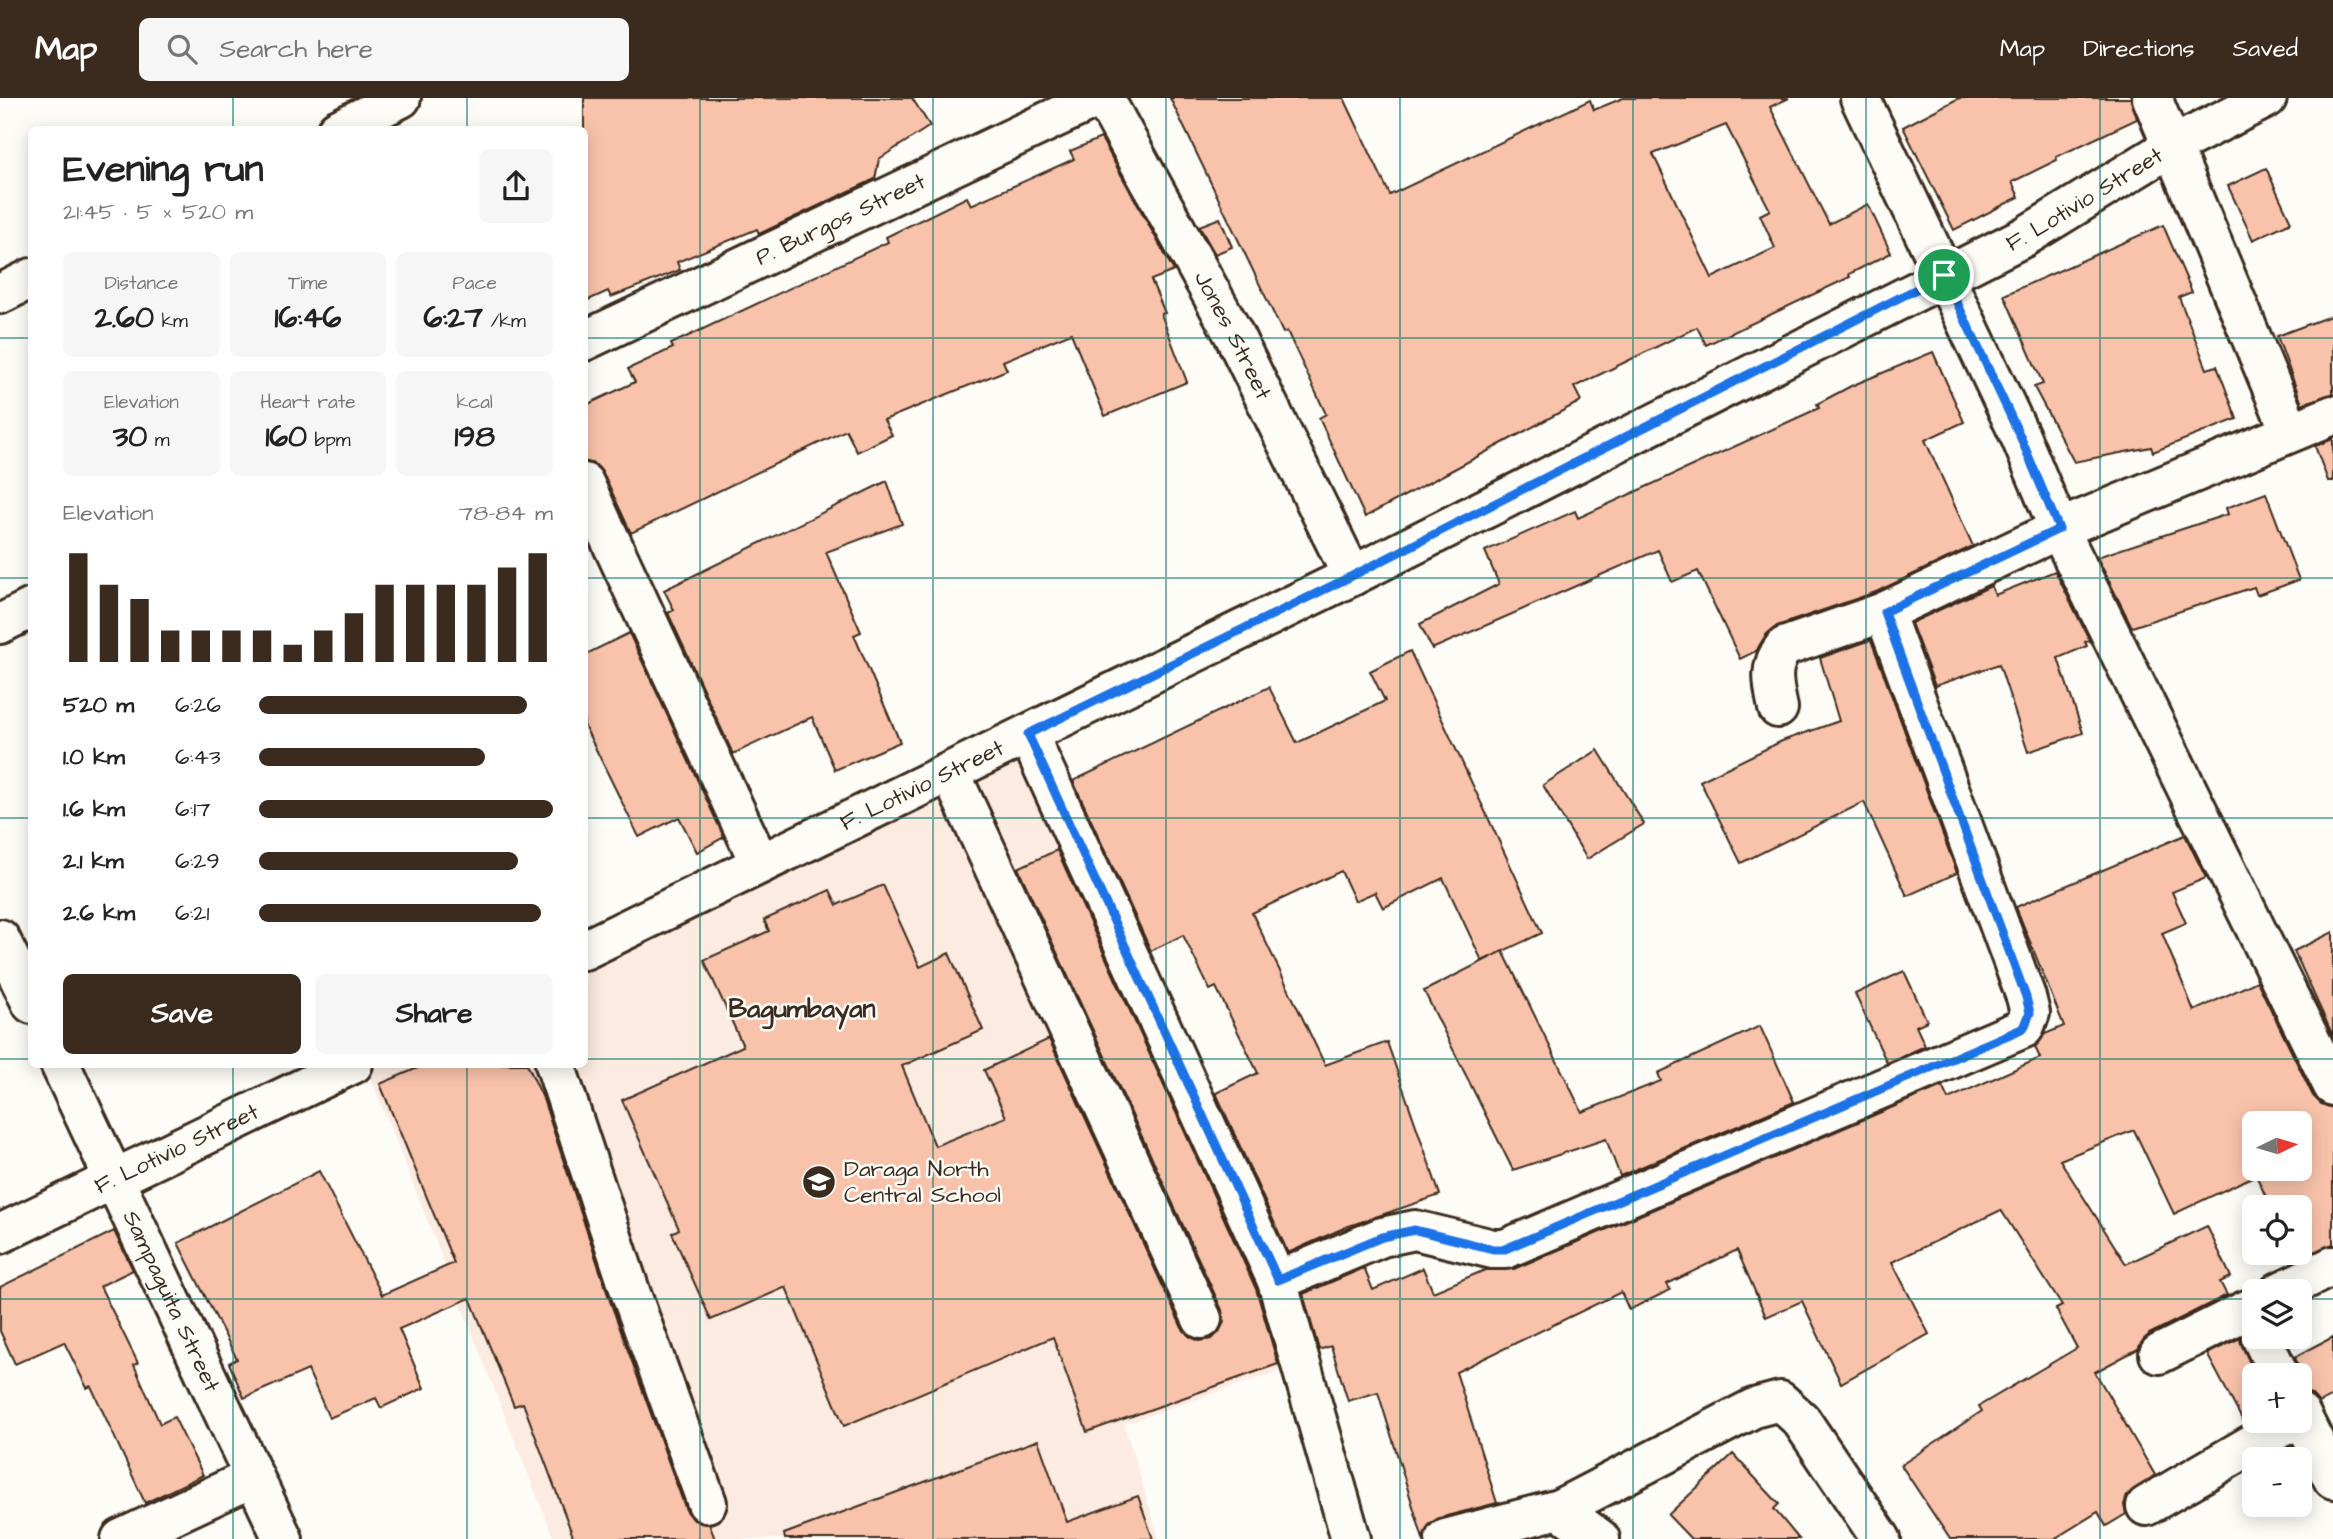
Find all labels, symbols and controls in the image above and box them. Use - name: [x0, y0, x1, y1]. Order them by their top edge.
- search box: [139, 18, 629, 81]
- text: Map: [35, 26, 97, 72]
- icon: search: [163, 30, 201, 68]
- text: Search here: [219, 31, 373, 67]
- text: Map: [2000, 32, 2045, 66]
- text: Directions: [2083, 32, 2195, 66]
- text: Saved: [2233, 32, 2298, 66]
- street label: F. Lotivio Street: [2001, 139, 2170, 259]
- text: Evening run: [63, 144, 264, 196]
- button: share: [479, 149, 553, 223]
- street label: P. Burgos Street: [750, 165, 931, 273]
- text: 21:45 · 5 × 520 m: [63, 196, 253, 228]
- pin: [1914, 245, 1974, 305]
- icon: arrive: [1925, 256, 1963, 294]
- street label: Jones Street: [1186, 265, 1279, 406]
- text: Distance: [104, 270, 178, 297]
- text: Time: [288, 270, 328, 297]
- text: Pace: [453, 270, 497, 297]
- text: 2.60: [95, 297, 154, 339]
- text: 16:46: [275, 297, 341, 339]
- text: 6:27: [424, 297, 483, 339]
- text: km: [154, 308, 188, 335]
- text: /km: [483, 308, 526, 335]
- text: Elevation: [104, 389, 179, 416]
- text: Heart rate: [260, 389, 356, 416]
- text: kcal: [456, 389, 493, 416]
- text: 30: [113, 416, 147, 458]
- text: 160: [265, 416, 307, 458]
- text: 198: [454, 416, 495, 458]
- text: m: [147, 427, 170, 454]
- text: bpm: [307, 427, 351, 454]
- text: Elevation: [63, 497, 154, 529]
- text: 78–84 m: [459, 497, 553, 529]
- text: 520 m: [63, 689, 134, 721]
- text: 6:26: [175, 689, 221, 721]
- street label: F. Lotivio Street: [835, 732, 1010, 839]
- text: 1.0 km: [63, 741, 125, 773]
- text: 6:43: [175, 741, 221, 773]
- text: 1.6 km: [63, 793, 125, 825]
- text: 6:17: [175, 793, 210, 825]
- text: 2.1 km: [63, 845, 124, 877]
- text: 6:29: [175, 845, 220, 877]
- text: 2.6 km: [63, 897, 135, 929]
- text: 6:21: [175, 897, 209, 929]
- button: Save: [63, 974, 301, 1054]
- button: Share: [315, 974, 553, 1054]
- district label: Bagumbayan: [729, 991, 875, 1030]
- street label: F. Lotivio Street: [89, 1095, 265, 1202]
- north arrow: [2242, 1111, 2312, 1181]
- map controls: [2242, 1111, 2312, 1517]
- place label: Daraga North Central School: [844, 1153, 1001, 1211]
- school or university icon: Daraga North Central School: [800, 1163, 838, 1201]
- button: locate: [2242, 1195, 2312, 1265]
- street label: Sampaguita Street: [115, 1205, 228, 1398]
- button: layers: [2242, 1279, 2312, 1349]
- button: +: [2242, 1363, 2312, 1433]
- button: −: [2242, 1447, 2312, 1517]

